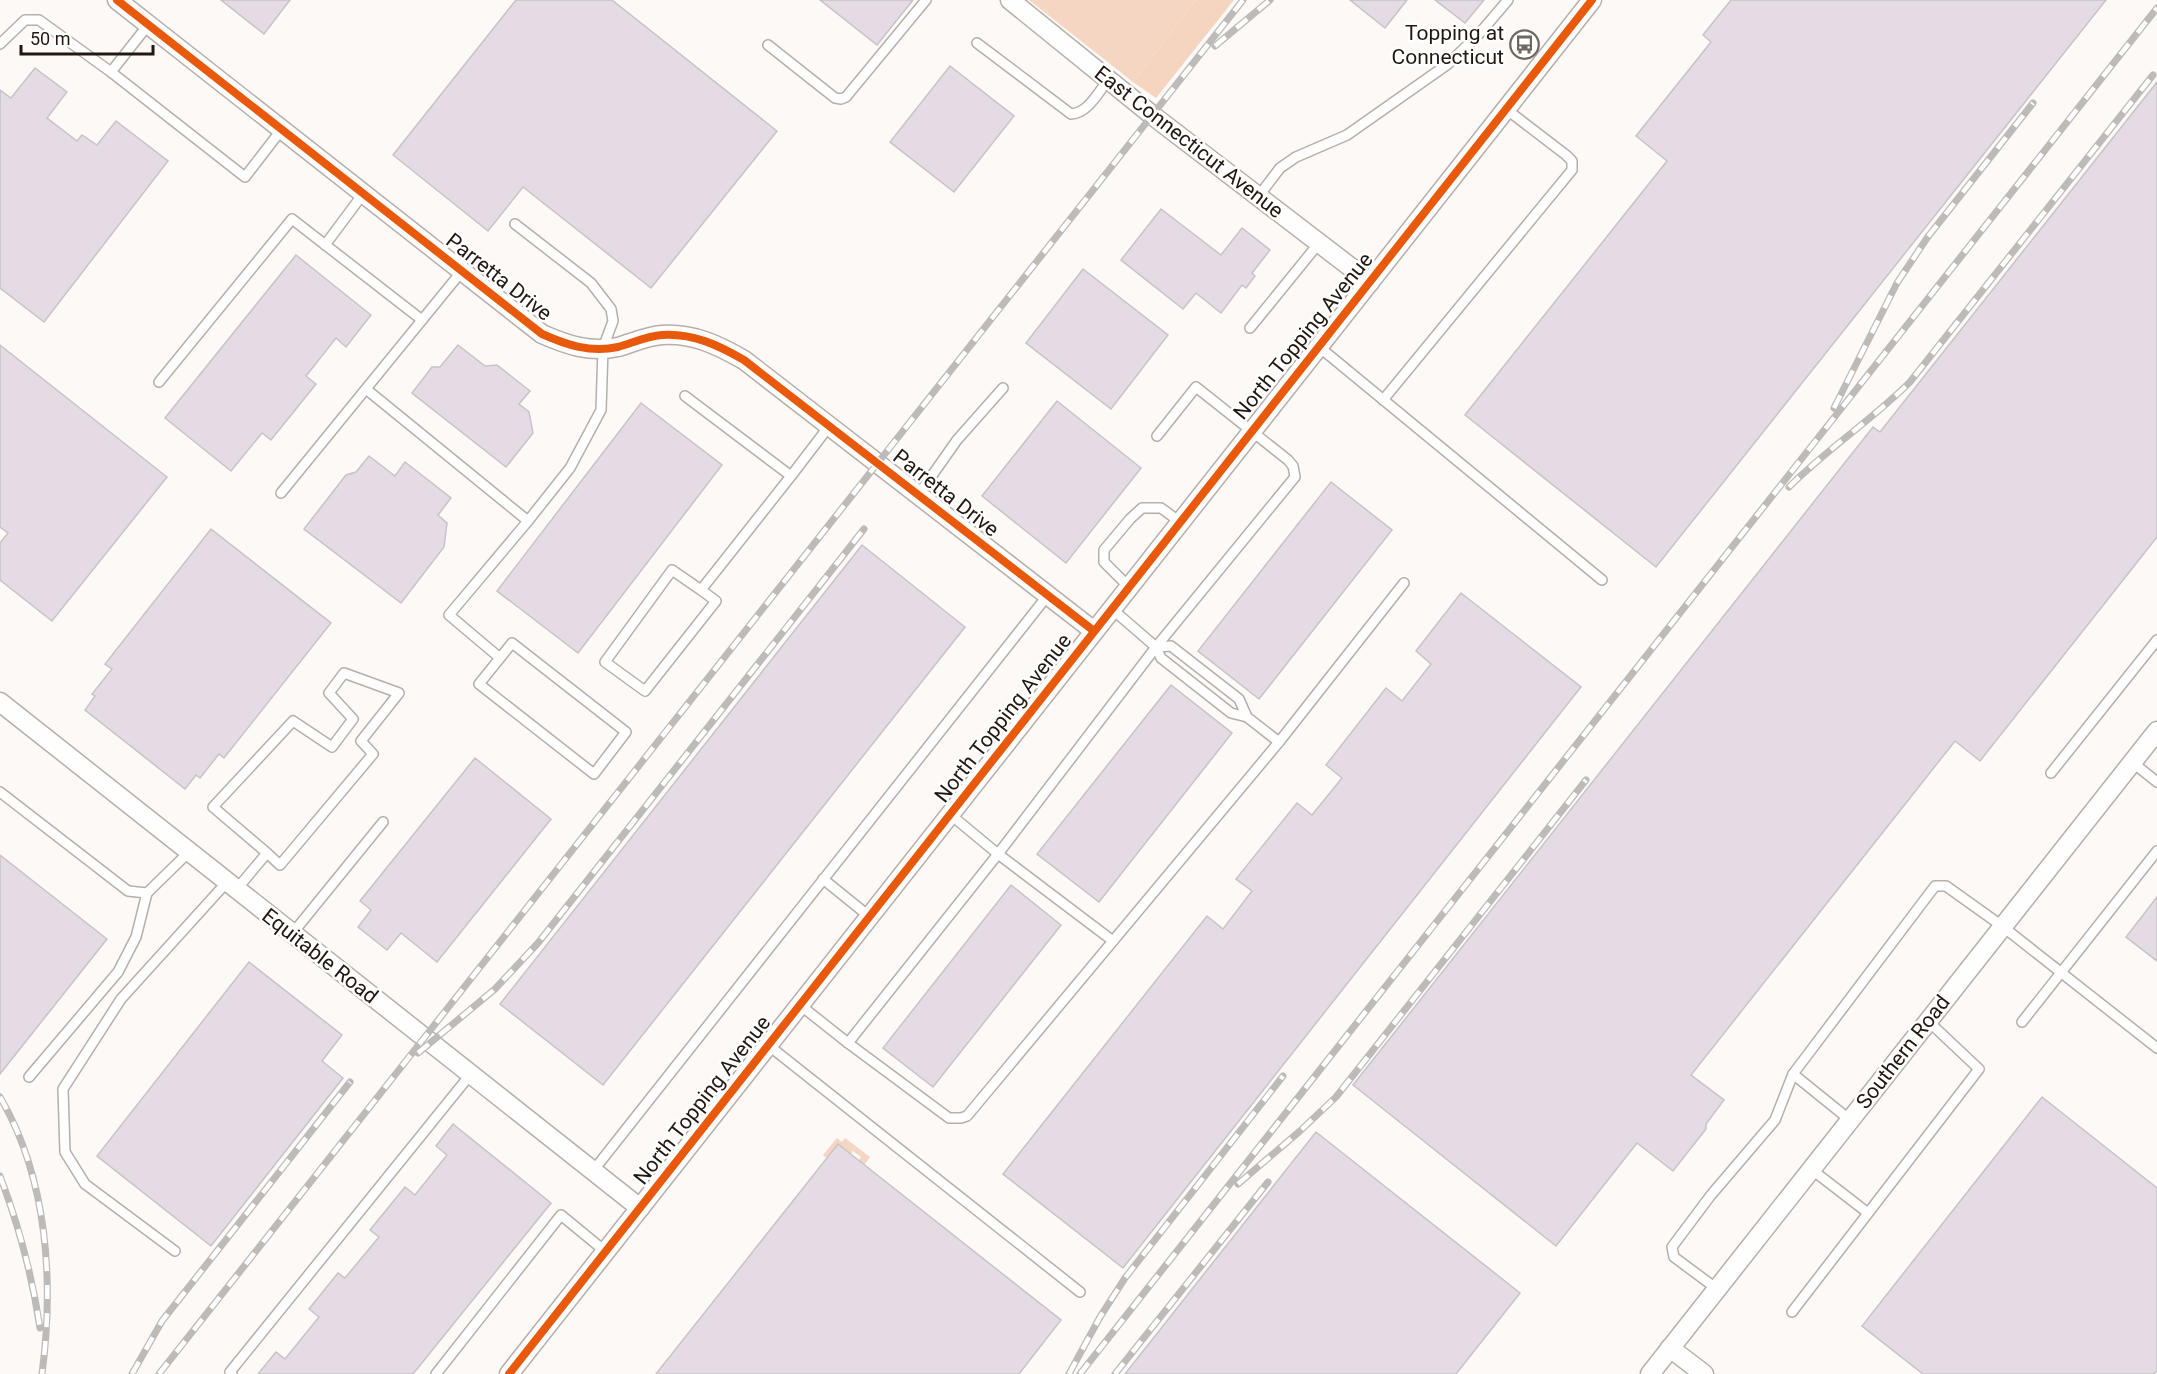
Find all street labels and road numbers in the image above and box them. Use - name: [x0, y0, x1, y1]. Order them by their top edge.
- street label: East Connecticut Avenue: [1090, 61, 1288, 223]
- street label: Parretta Drive: [441, 228, 557, 326]
- street label: North Topping Avenue: [1228, 248, 1378, 424]
- street label: Parretta Drive: [888, 444, 1004, 542]
- street label: North Topping Avenue: [930, 629, 1076, 807]
- street label: Equitable Road: [257, 903, 383, 1009]
- street label: Southern Road: [1851, 990, 1955, 1114]
- street label: North Topping Avenue: [629, 1011, 775, 1189]

